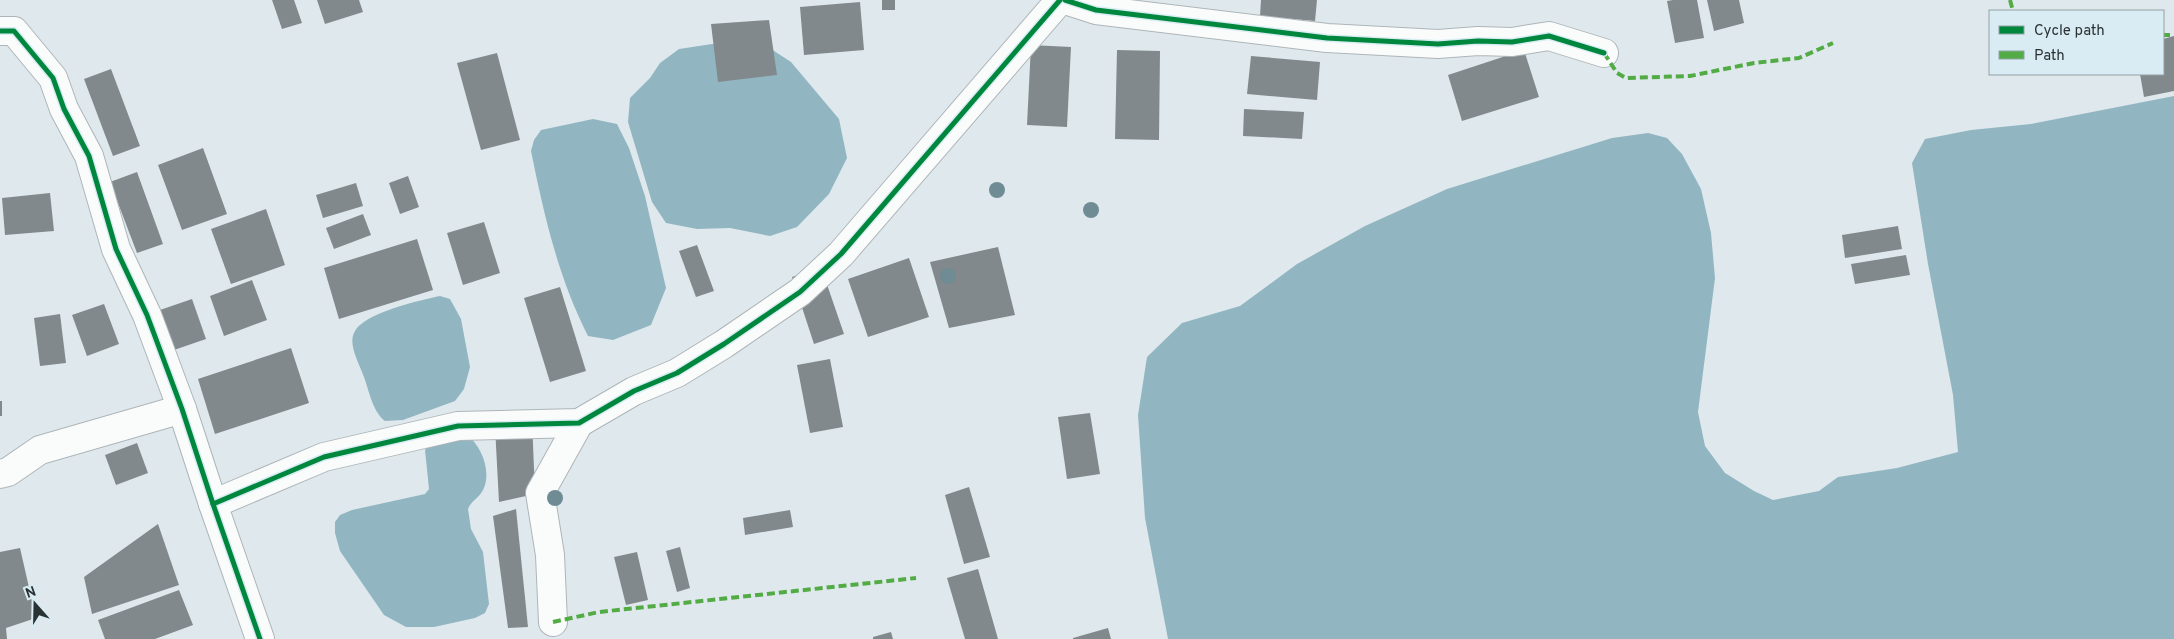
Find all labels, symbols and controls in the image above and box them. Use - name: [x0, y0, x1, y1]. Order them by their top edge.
- legend: [1989, 10, 2164, 75]
- text: Cycle path: [2034, 22, 2105, 41]
- text: Path: [2034, 47, 2065, 66]
- north arrow: [10, 579, 60, 629]
- text: N: [23, 583, 39, 603]

